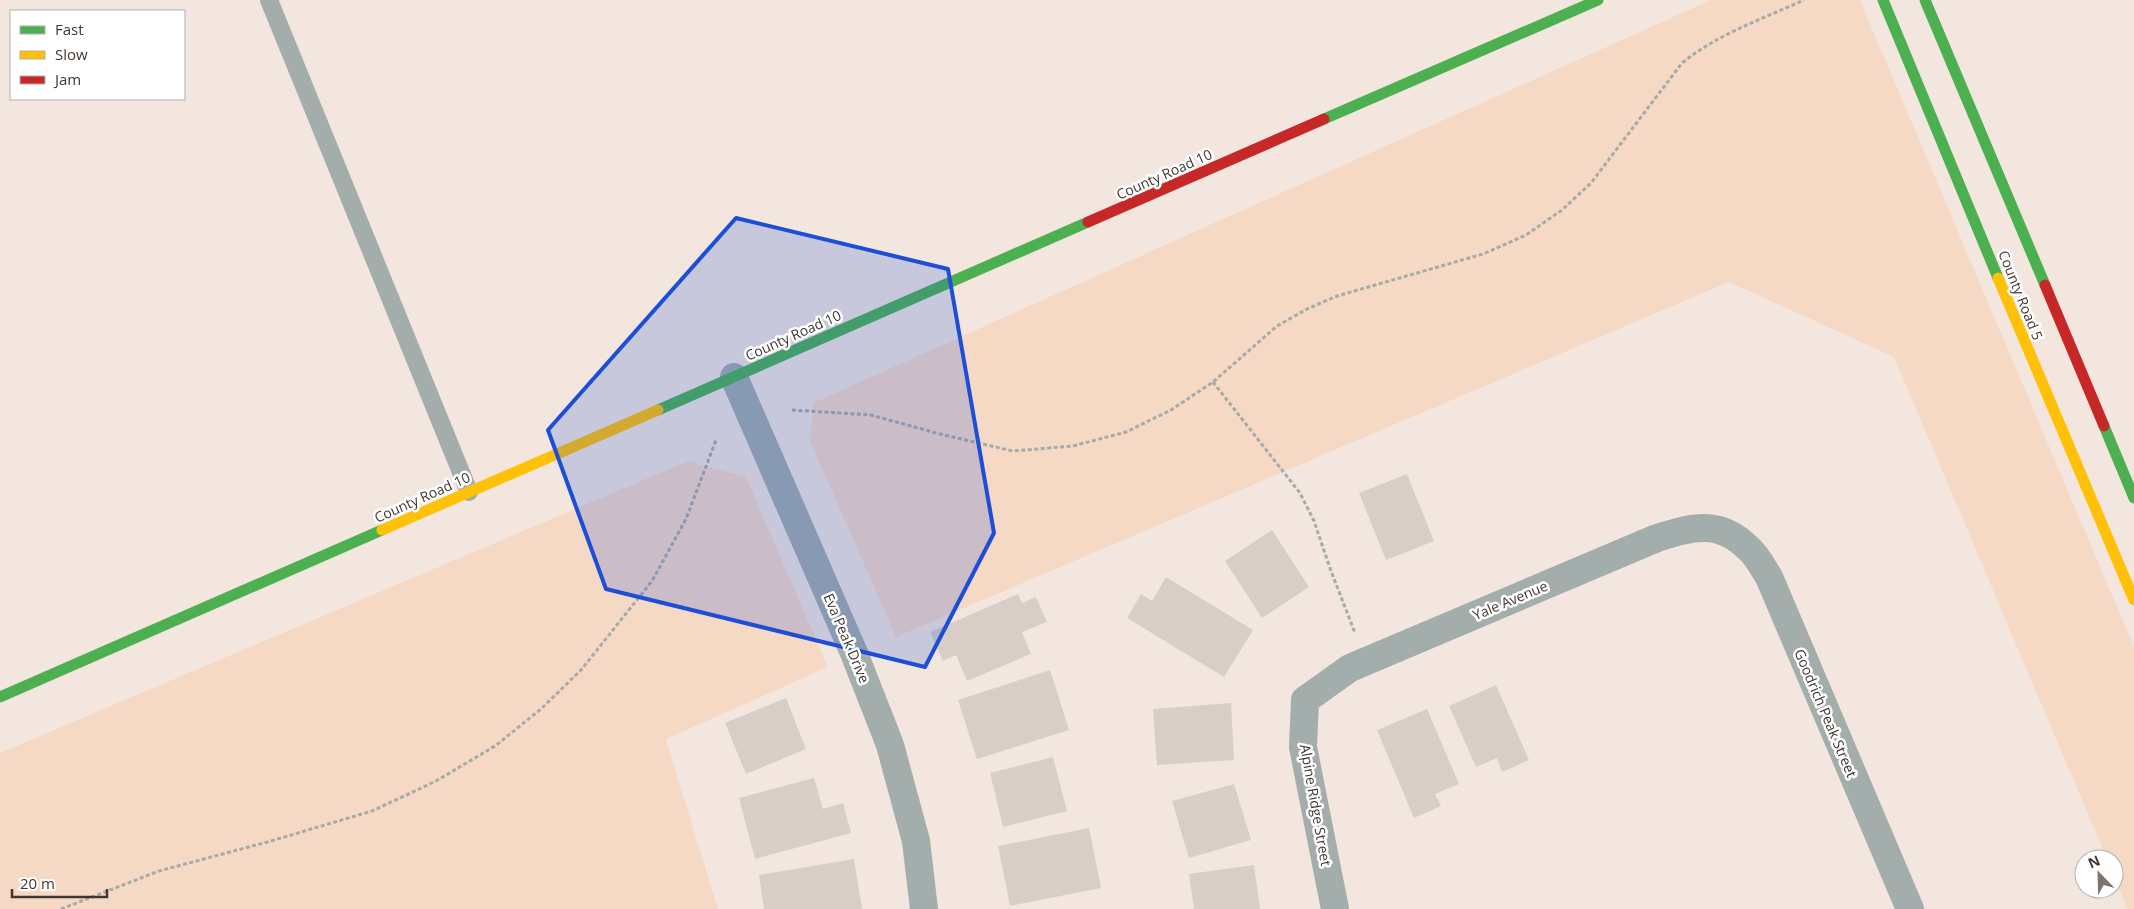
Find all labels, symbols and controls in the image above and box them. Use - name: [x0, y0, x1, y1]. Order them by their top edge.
- legend: [10, 10, 185, 100]
- text: Fast: [55, 19, 84, 39]
- text: Slow: [55, 44, 88, 64]
- text: Jam: [53, 69, 81, 89]
- street label: County Road 10: [1113, 144, 1215, 204]
- street label: County Road 5: [1994, 247, 2048, 343]
- street label: County Road 10: [742, 305, 844, 365]
- street label: County Road 10: [371, 467, 473, 527]
- street label: Yale Avenue: [1470, 576, 1550, 624]
- street label: Eva Peak Drive: [820, 590, 874, 686]
- street label: Goodrich Peak Street: [1790, 646, 1862, 780]
- street label: Alpine Ridge Street: [1296, 743, 1336, 867]
- north arrow: [2074, 849, 2124, 899]
- text: N: [2085, 851, 2103, 873]
- scale bar: [12, 866, 108, 898]
- text: 20 m: [20, 873, 55, 893]

